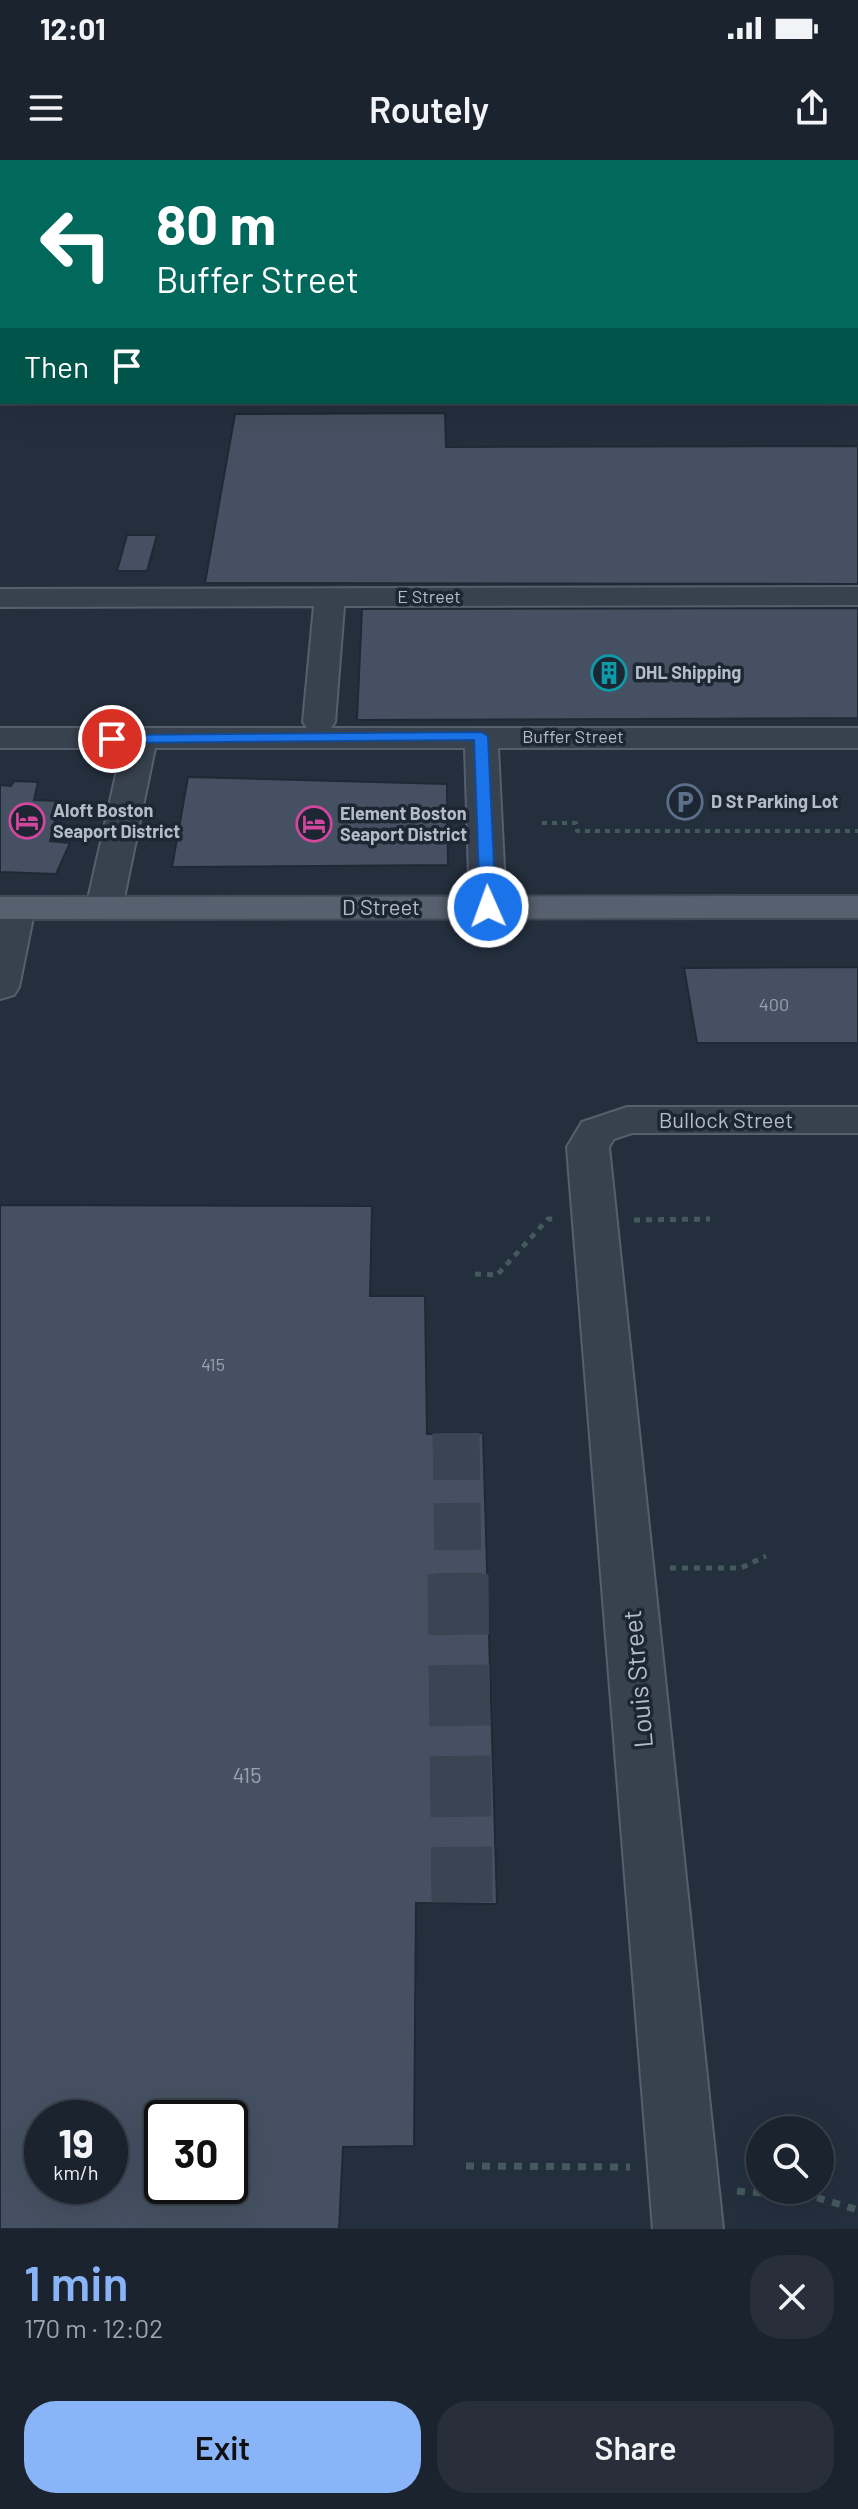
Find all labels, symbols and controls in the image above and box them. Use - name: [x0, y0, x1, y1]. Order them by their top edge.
- text: 12:01: [40, 10, 106, 46]
- icon: menu: [24, 86, 68, 130]
- icon: share: [790, 86, 834, 130]
- text: Routely: [369, 87, 489, 130]
- text: 80 m: [156, 189, 276, 256]
- icon: left: [24, 192, 128, 296]
- text: Buffer Street: [156, 257, 359, 300]
- icon: arrive: [105, 344, 149, 388]
- text: Then: [24, 348, 89, 384]
- street label: E Street: [397, 585, 461, 607]
- building icon: DHL Shipping: [590, 654, 628, 692]
- place label: DHL Shipping: [635, 661, 741, 683]
- pin: [78, 705, 146, 773]
- icon: arrive: [90, 717, 134, 761]
- street label: Buffer Street: [522, 725, 624, 747]
- parking icon: D St Parking Lot: [666, 783, 704, 821]
- place label: D St Parking Lot: [711, 790, 839, 812]
- place label: Aloft Boston Seaport District: [53, 799, 180, 842]
- hotel icon: Aloft Boston Seaport District: [8, 802, 46, 840]
- place label: Element Boston Seaport District: [340, 802, 467, 845]
- hotel icon: Element Boston Seaport District: [295, 805, 333, 843]
- position arrow: [446, 865, 530, 949]
- street label: D Street: [342, 893, 420, 919]
- house number: 400: [759, 993, 789, 1015]
- street label: Bullock Street: [659, 1106, 793, 1132]
- house number: 415: [201, 1353, 225, 1375]
- street label: Louis Street: [615, 1609, 658, 1749]
- house number: 415: [232, 1761, 262, 1787]
- speed limit sign: 30: [144, 2100, 248, 2204]
- map controls: [746, 2116, 834, 2204]
- button: search: [746, 2116, 834, 2204]
- text: 19: [58, 2118, 94, 2166]
- text: km/h: [53, 2160, 99, 2184]
- text: 1 min: [24, 2253, 129, 2311]
- button: close: [750, 2255, 834, 2339]
- text: 170 m · 12:02: [24, 2312, 163, 2343]
- button: Exit: [24, 2401, 421, 2493]
- button: Share: [437, 2401, 834, 2493]

